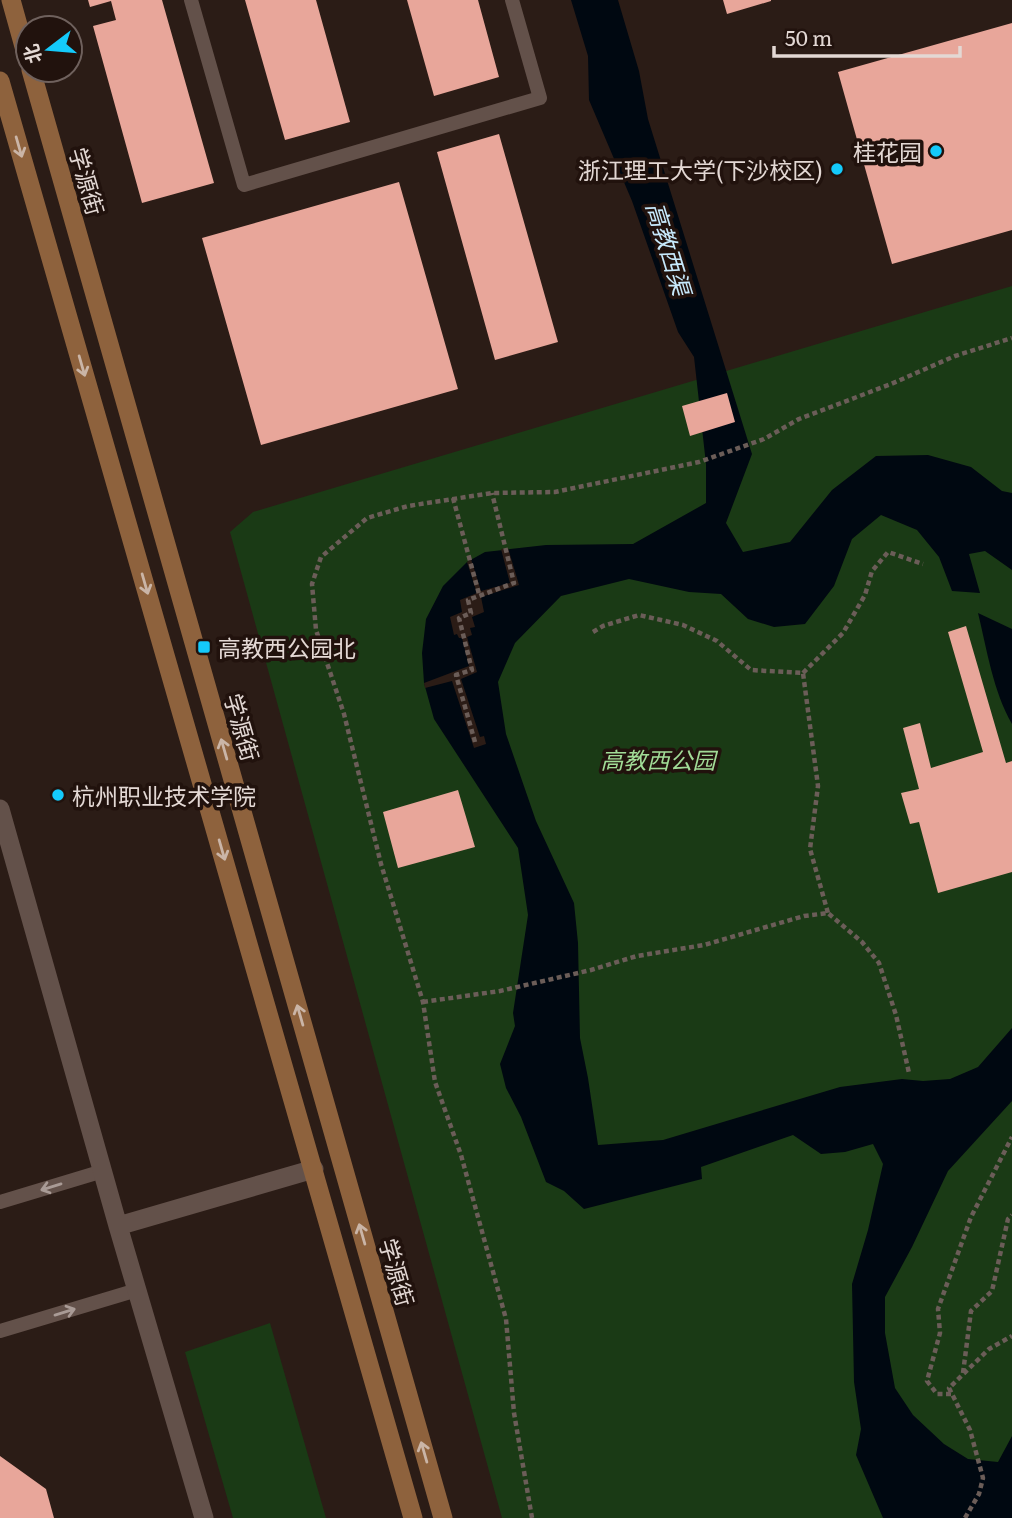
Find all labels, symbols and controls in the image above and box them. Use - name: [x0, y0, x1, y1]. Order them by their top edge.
- north arrow: [14, 14, 84, 84]
- scale bar: [774, 14, 960, 58]
- text: 50 m: [785, 21, 832, 52]
- text: 北: [16, 41, 48, 67]
- place label: 桂花园: [853, 134, 922, 168]
- one-way arrow: [13, 135, 26, 158]
- street label: 学源街: [62, 143, 114, 219]
- marker: 桂花园: [928, 143, 944, 159]
- place label: 浙江理工大学(下沙校区): [578, 152, 823, 186]
- marker: 浙江理工大学(下沙校区): [829, 161, 845, 177]
- water label: 高教西渠: [639, 197, 702, 302]
- one-way arrow: [76, 354, 89, 376]
- one-way arrow: [140, 573, 153, 595]
- place label: 高教西公园北: [218, 630, 356, 664]
- marker: 高教西公园北: [196, 639, 212, 655]
- street label: 学源街: [217, 689, 269, 765]
- one-way arrow: [216, 738, 229, 760]
- park label: 高教西公园: [601, 742, 719, 776]
- place label: 杭州职业技术学院: [72, 778, 256, 812]
- marker: 杭州职业技术学院: [50, 787, 66, 803]
- one-way arrow: [216, 838, 229, 861]
- one-way arrow: [292, 1004, 305, 1026]
- one-way arrow: [41, 1181, 63, 1194]
- one-way arrow: [355, 1223, 368, 1245]
- street label: 学源街: [372, 1234, 424, 1310]
- one-way arrow: [54, 1304, 76, 1317]
- one-way arrow: [417, 1442, 430, 1464]

